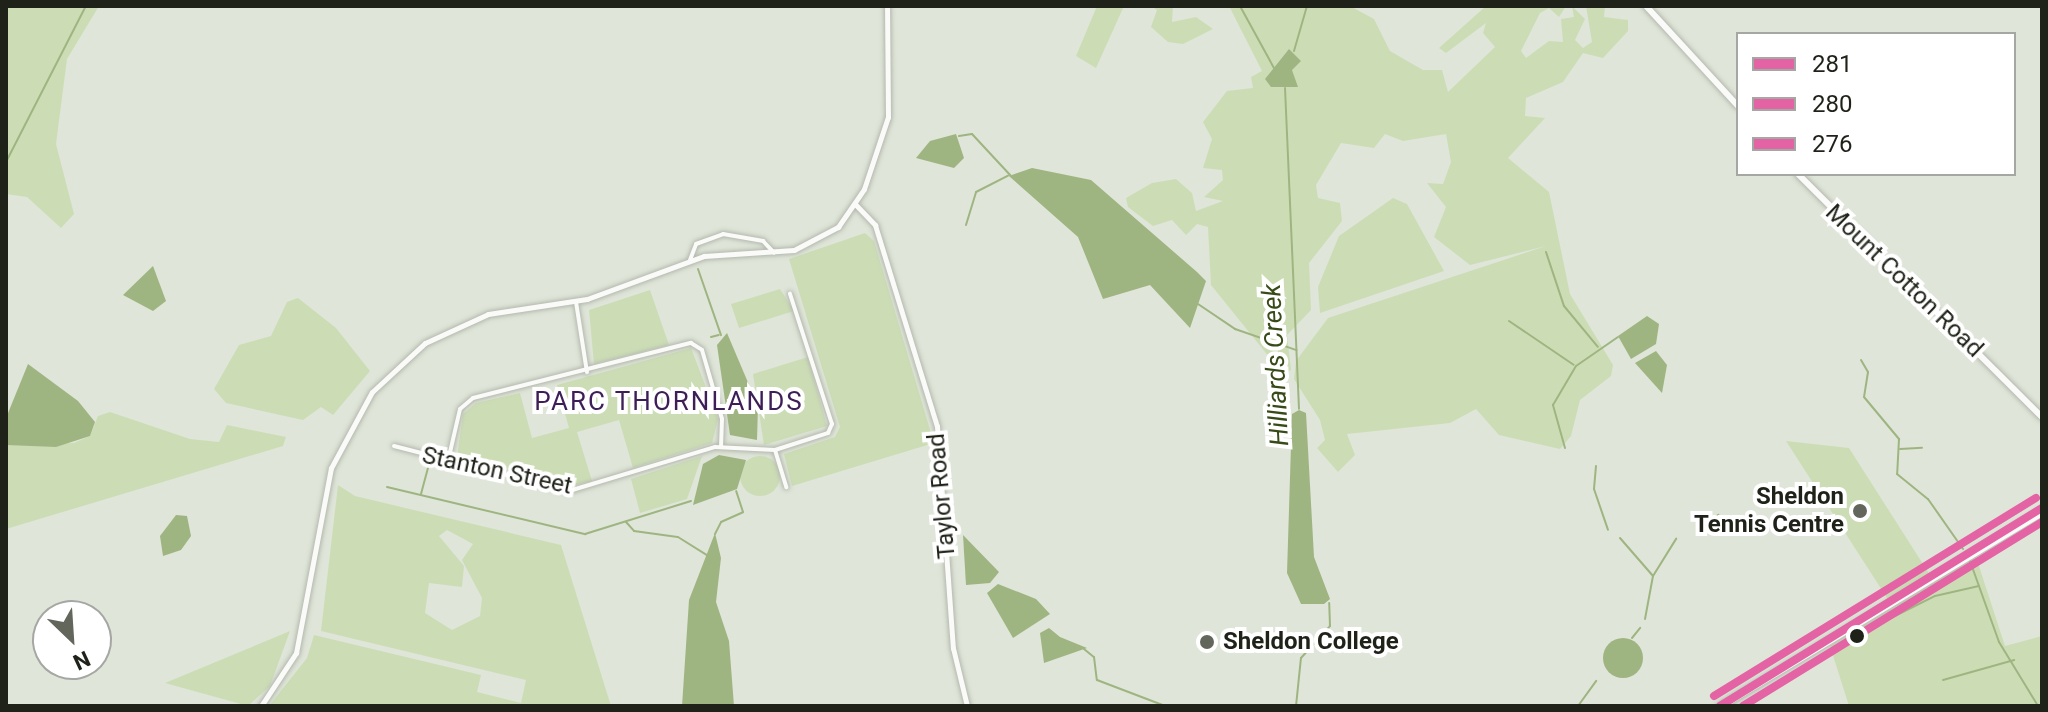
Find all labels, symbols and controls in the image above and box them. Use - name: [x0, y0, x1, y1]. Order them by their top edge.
- legend: [1736, 32, 2016, 176]
- text: 281: [1812, 50, 1852, 78]
- text: 280: [1812, 90, 1852, 118]
- text: 276: [1812, 130, 1852, 158]
- street label: Mount Cotton Road: [1819, 199, 1989, 363]
- water label: Hilliards Creek: [1256, 283, 1296, 447]
- district label: PARC THORNLANDS: [534, 386, 804, 418]
- street label: Taylor Road: [922, 432, 962, 560]
- street label: Stanton Street: [420, 441, 574, 501]
- place label: Sheldon Tennis Centre: [1694, 483, 1844, 539]
- marker: Sheldon Tennis Centre: [1851, 502, 1869, 520]
- north arrow: [32, 600, 112, 680]
- place label: Sheldon College: [1223, 628, 1399, 656]
- unlabelled marker: [1849, 628, 1865, 644]
- marker: Sheldon College: [1198, 633, 1216, 651]
- text: N: [69, 646, 94, 675]

